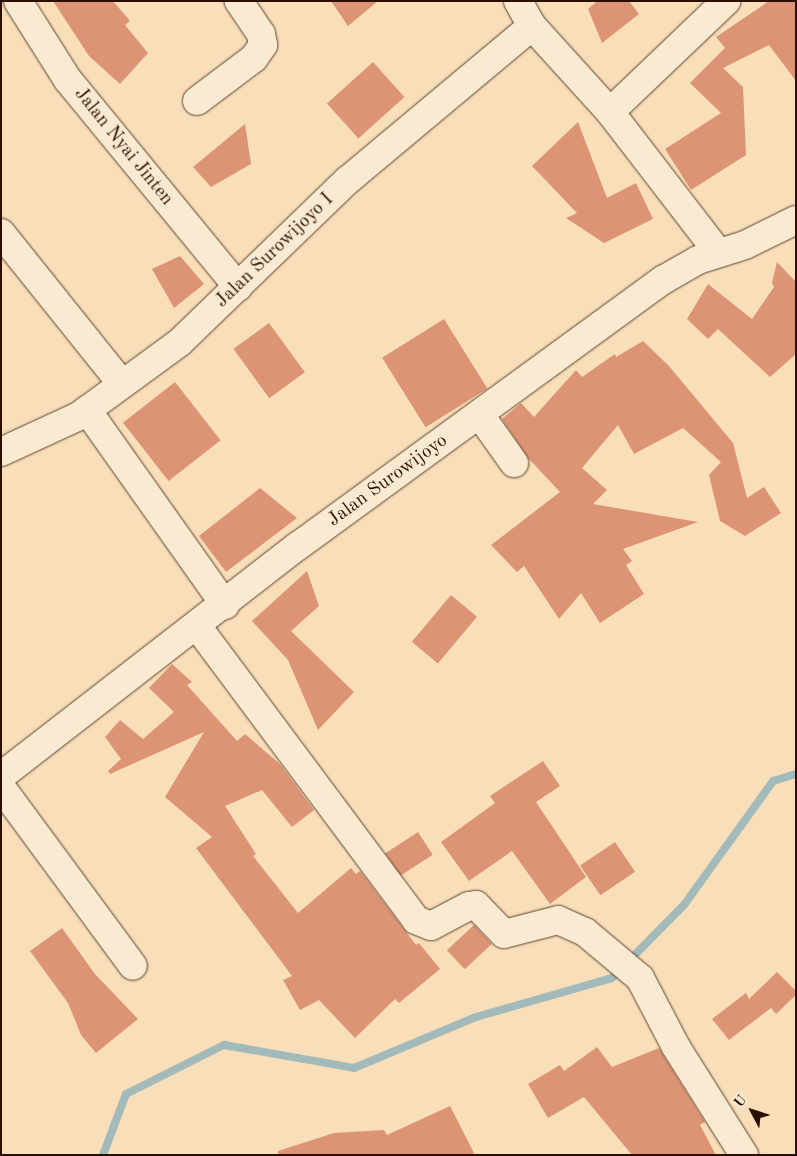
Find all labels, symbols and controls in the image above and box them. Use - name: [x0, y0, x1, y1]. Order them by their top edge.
- street label: Jalan Nyai Jinten: [69, 83, 177, 211]
- street label: Jalan Surowijoyo I: [211, 189, 339, 313]
- street label: Jalan Surowijoyo: [324, 430, 452, 532]
- north arrow: [727, 1086, 777, 1136]
- text: U: [732, 1093, 749, 1110]

